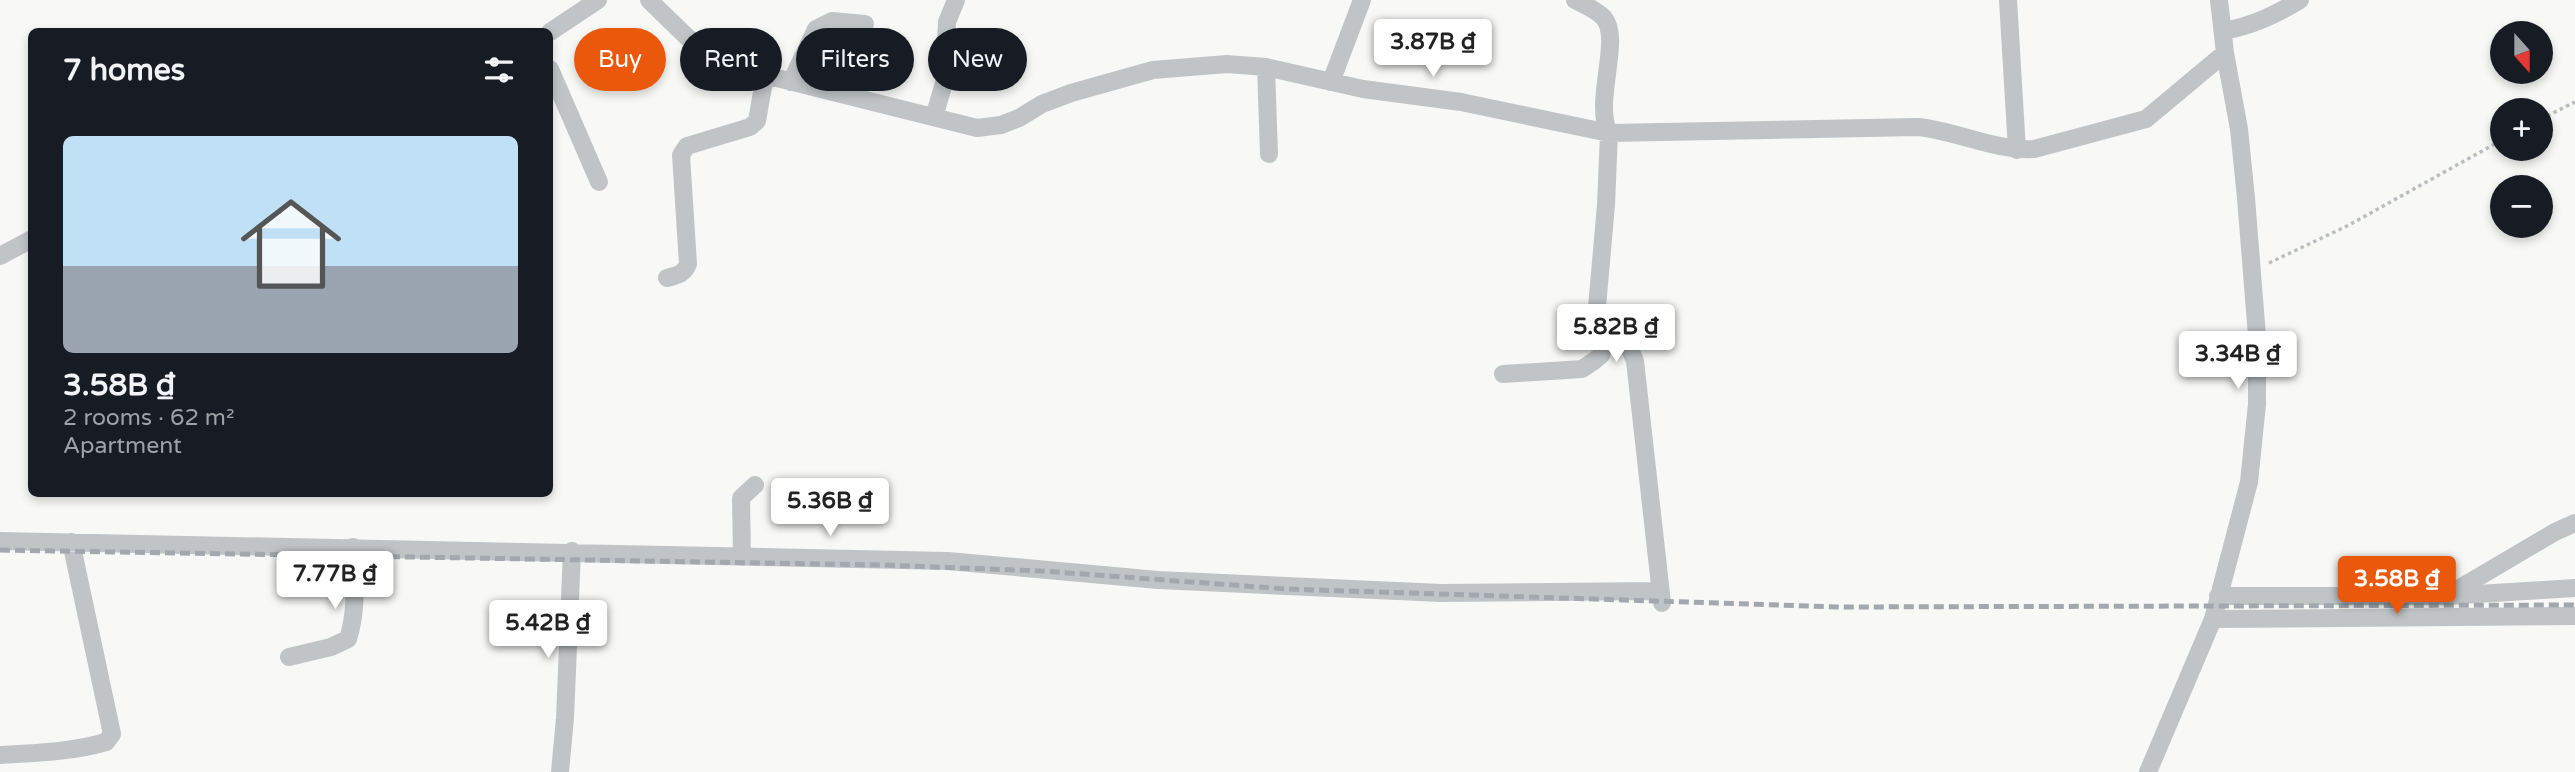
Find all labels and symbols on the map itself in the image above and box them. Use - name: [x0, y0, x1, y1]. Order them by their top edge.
- pin: 3.87B ₫: [1368, 20, 1498, 79]
- north arrow: [2490, 21, 2553, 84]
- pin: 5.82B ₫: [1551, 304, 1681, 364]
- pin: 3.34B ₫: [2173, 332, 2303, 391]
- pin: 5.36B ₫: [765, 478, 895, 538]
- pin: 7.77B ₫: [270, 552, 400, 611]
- pin: 3.58B ₫: [2332, 556, 2462, 616]
- pin: 5.42B ₫: [483, 600, 613, 660]

